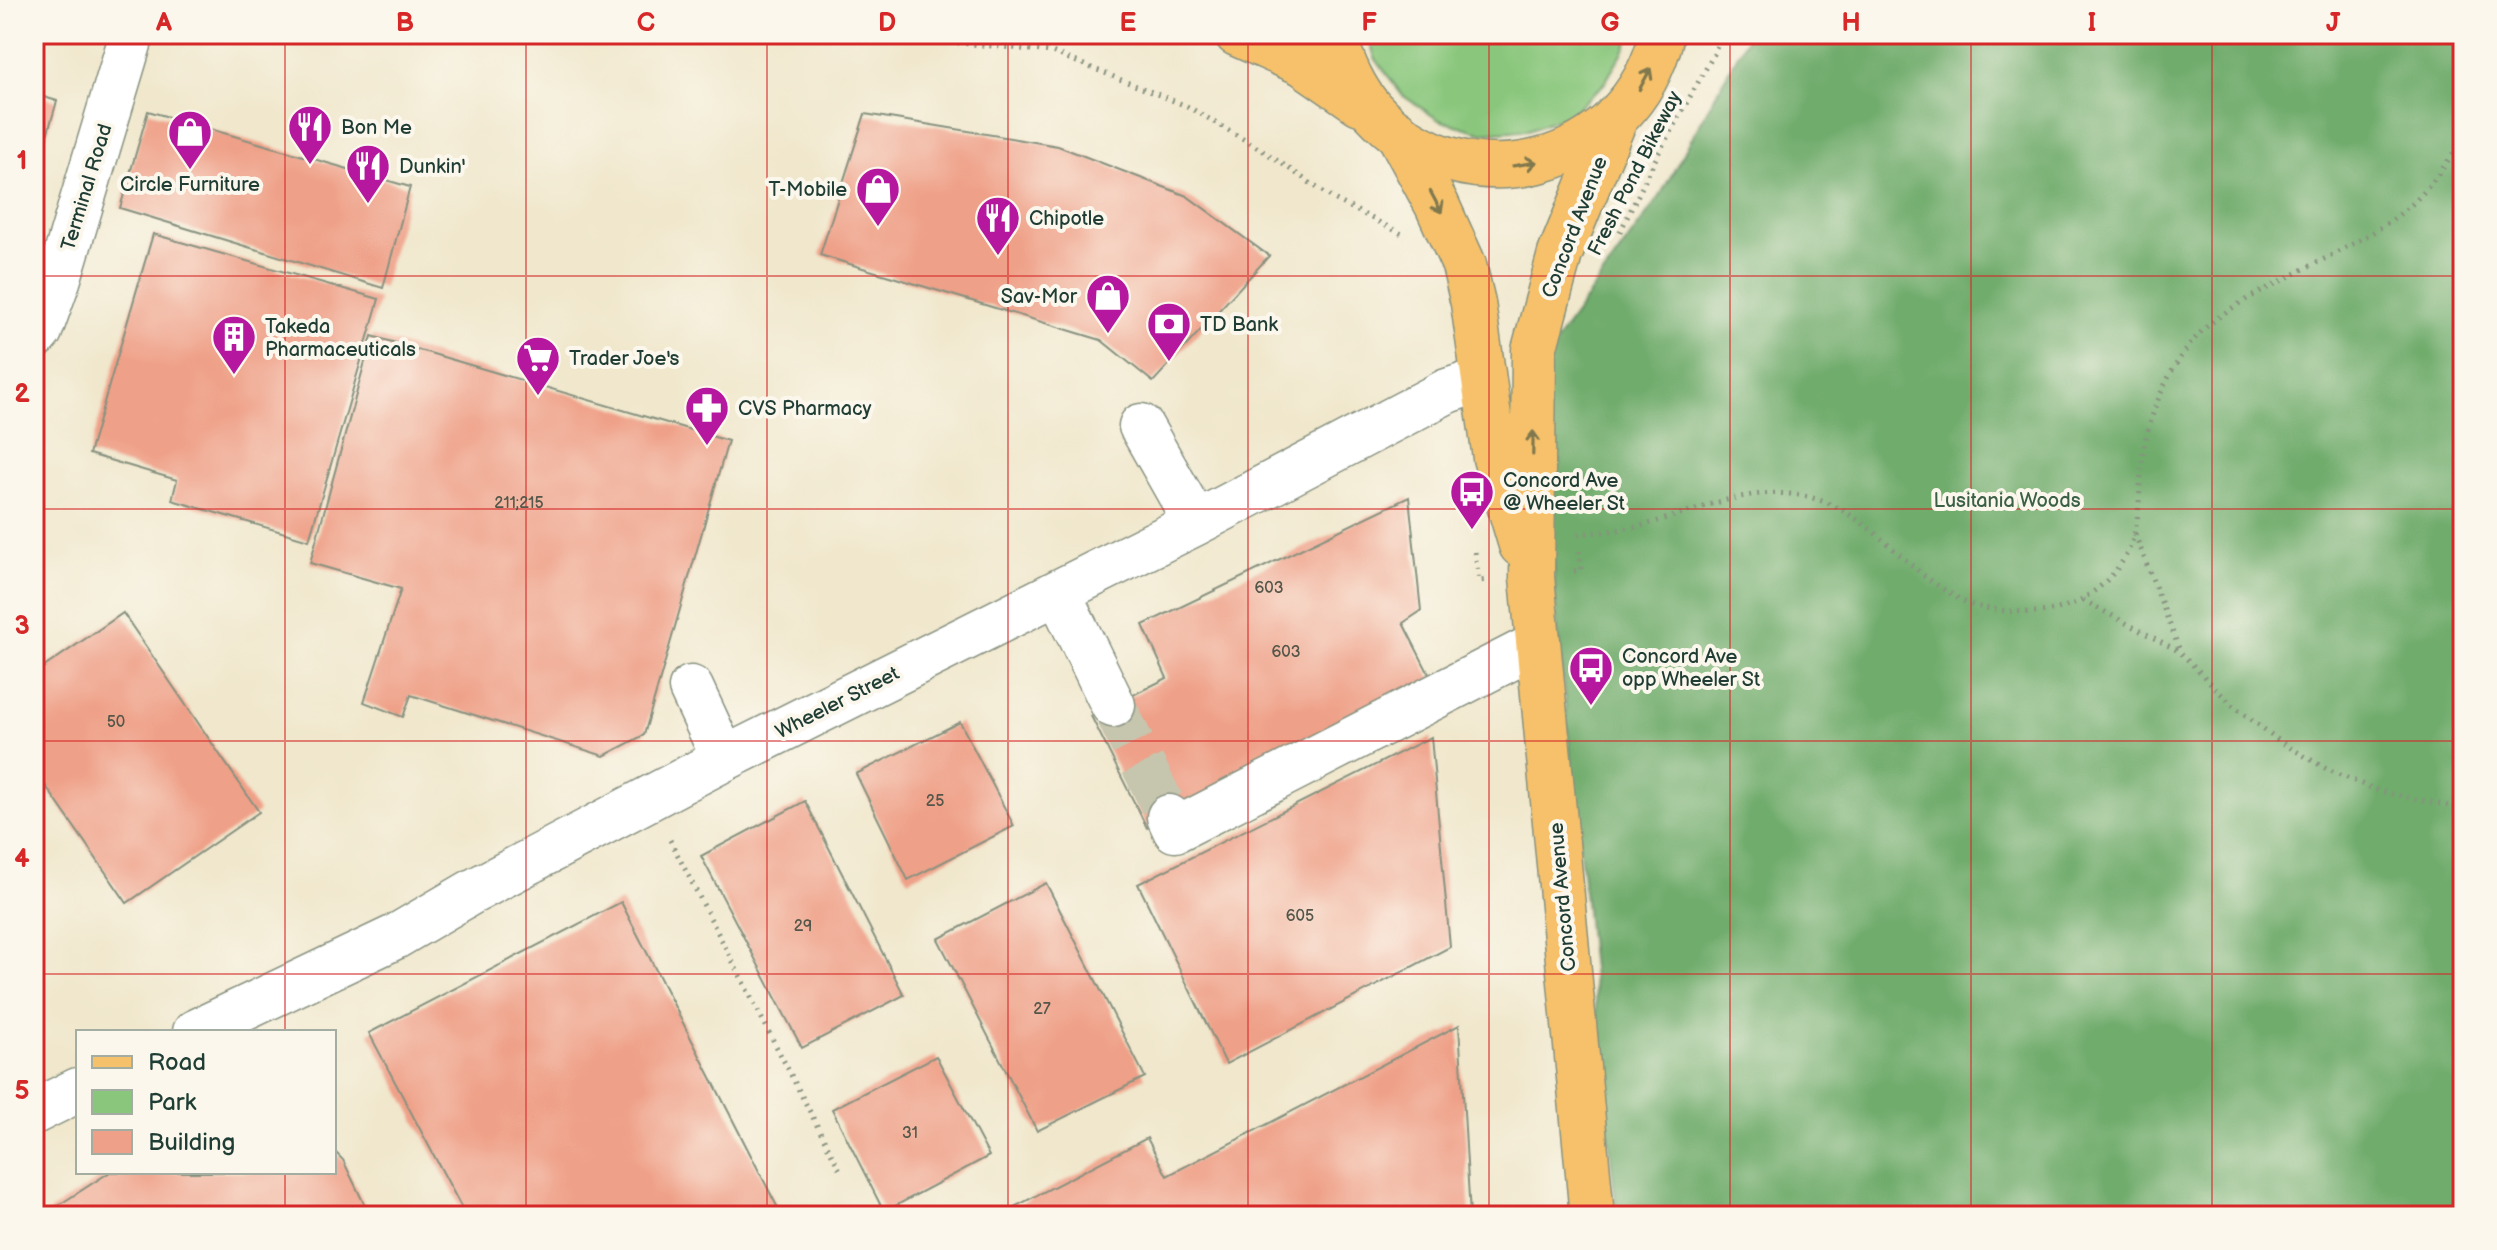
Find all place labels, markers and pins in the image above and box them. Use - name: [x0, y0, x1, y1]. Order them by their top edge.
- restaurant icon: Bon Me: [286, 103, 334, 166]
- shop icon: Circle Furniture: [166, 108, 214, 171]
- place label: Bon Me: [341, 116, 412, 140]
- restaurant icon: Dunkin': [344, 142, 392, 205]
- place label: Dunkin': [399, 155, 466, 179]
- shop icon: T-Mobile: [854, 165, 902, 228]
- place label: Circle Furniture: [120, 173, 260, 197]
- place label: T-Mobile: [769, 178, 847, 202]
- restaurant icon: Chipotle: [974, 194, 1022, 257]
- place label: Chipotle: [1029, 207, 1104, 231]
- shop icon: Sav-Mor: [1084, 272, 1132, 335]
- place label: Sav-Mor: [1001, 285, 1078, 309]
- bank icon: TD Bank: [1145, 300, 1193, 363]
- building icon: Takeda Pharmaceuticals: [210, 313, 258, 376]
- place label: TD Bank: [1200, 313, 1278, 337]
- place label: Takeda Pharmaceuticals: [265, 315, 416, 362]
- supermarket icon: Trader Joe's: [514, 334, 562, 397]
- place label: Trader Joe's: [569, 347, 679, 371]
- pharmacy icon: CVS Pharmacy: [683, 384, 731, 447]
- place label: CVS Pharmacy: [738, 397, 872, 421]
- bus stop icon: Concord Ave @ Wheeler St: [1448, 468, 1496, 531]
- place label: Concord Ave @ Wheeler St: [1503, 469, 1625, 516]
- bus stop icon: Concord Ave opp Wheeler St: [1567, 644, 1615, 707]
- place label: Concord Ave opp Wheeler St: [1622, 645, 1760, 692]

